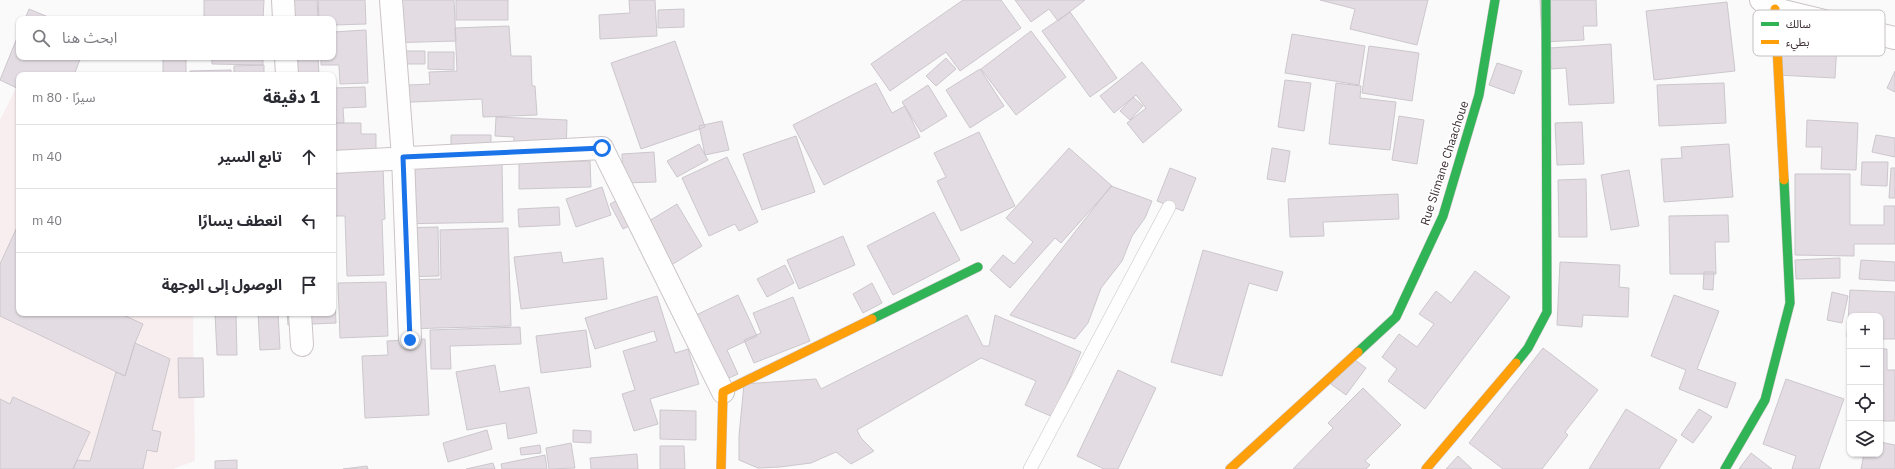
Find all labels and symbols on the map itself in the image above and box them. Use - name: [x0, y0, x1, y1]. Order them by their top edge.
- legend: [1753, 10, 1885, 56]
- text: سالك: [1786, 17, 1811, 31]
- text: بطيء: [1786, 35, 1809, 52]
- street label: Rue Slimane Chaachoue: [1417, 98, 1471, 227]
- route start: [593, 139, 611, 157]
- route end: [401, 331, 419, 349]

